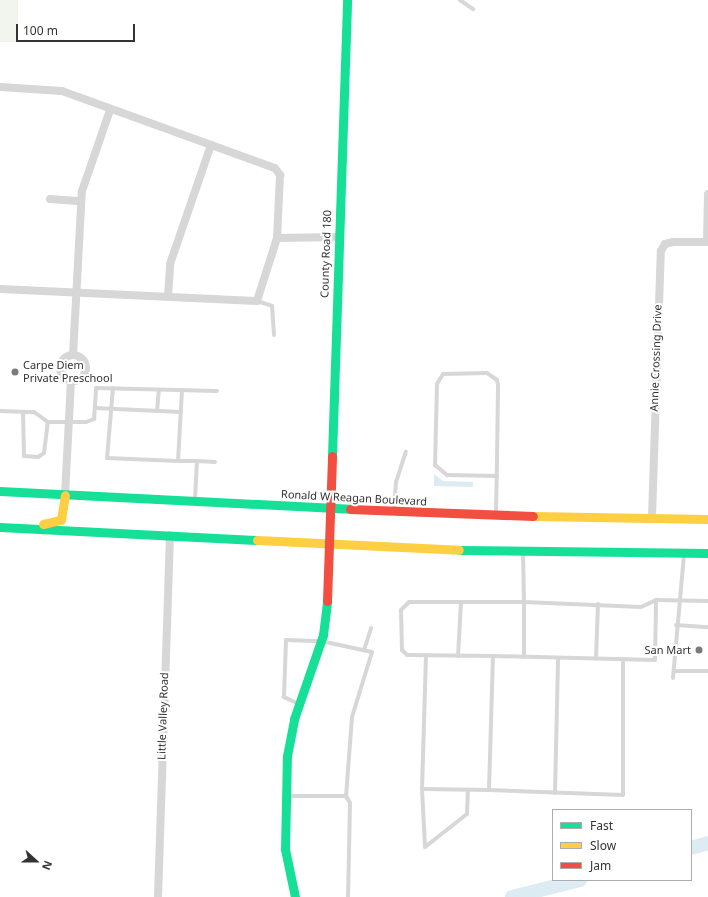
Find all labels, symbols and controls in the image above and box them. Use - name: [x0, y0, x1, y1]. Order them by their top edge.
- scale bar: [18, 16, 137, 42]
- text: 100 m: [23, 22, 58, 39]
- street label: County Road 180: [318, 210, 334, 298]
- street label: Annie Crossing Drive: [648, 304, 664, 412]
- place label: Carpe Diem Private Preschool: [23, 359, 113, 385]
- marker: Carpe Diem Private Preschool: [10, 367, 20, 377]
- street label: Ronald W Reagan Boulevard: [281, 488, 427, 508]
- place label: San Mart: [644, 643, 691, 657]
- marker: San Mart: [694, 645, 704, 655]
- street label: Little Valley Road: [155, 672, 171, 760]
- legend: [552, 809, 692, 881]
- text: Fast: [590, 817, 613, 834]
- text: Slow: [590, 837, 616, 854]
- north arrow: [16, 841, 56, 881]
- text: Jam: [590, 857, 611, 874]
- text: N: [39, 859, 56, 872]

